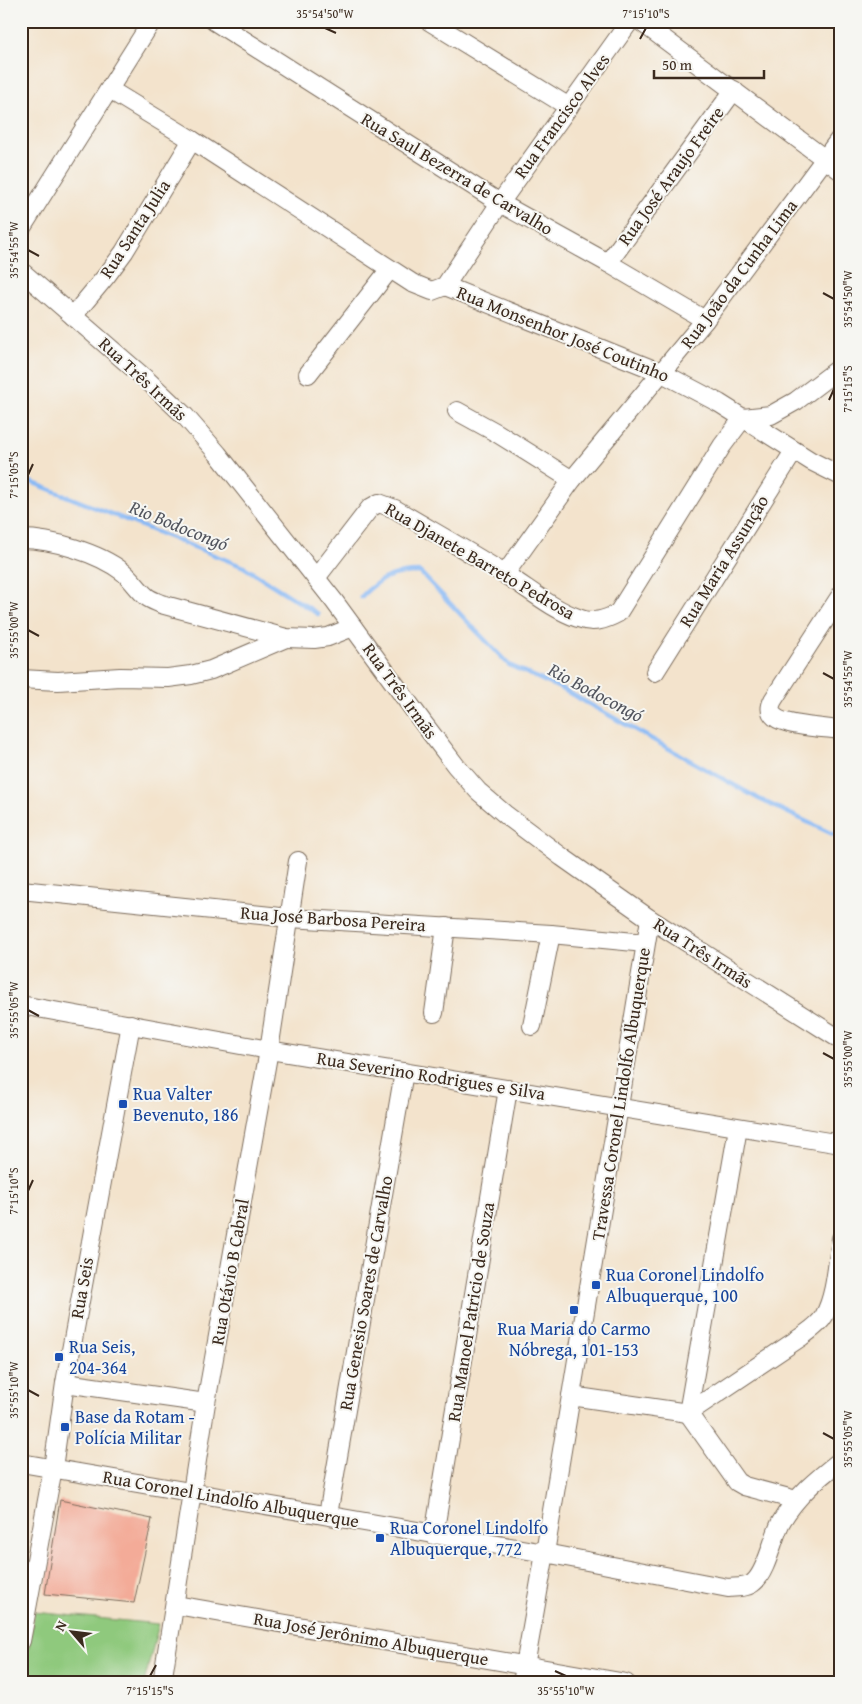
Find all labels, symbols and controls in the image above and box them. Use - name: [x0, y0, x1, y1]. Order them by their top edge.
- text: 35°54'50"W: [296, 5, 355, 22]
- text: 7°15'10"S: [622, 5, 670, 22]
- street label: Rua Francisco Alves: [507, 48, 616, 184]
- scale bar: [654, 48, 764, 80]
- text: 50 m: [662, 54, 693, 75]
- street label: Rua José Araujo Freire: [611, 100, 730, 251]
- street label: Rua Saul Bezerra de Carvalho: [356, 105, 558, 242]
- street label: Rua Santa Julia: [93, 174, 177, 283]
- street label: Rua João da Cunha Lima: [674, 193, 804, 354]
- text: 35°54'55"W: [5, 220, 22, 279]
- text: 35°54'50"W: [839, 269, 856, 328]
- street label: Rua Monsenhor José Coutinho: [453, 279, 673, 389]
- street label: Rua Três Irmãs: [93, 330, 194, 427]
- text: 7°15'15"S: [839, 365, 856, 413]
- text: 7°15'05"S: [5, 451, 22, 499]
- street label: Rua Maria Assunção: [672, 489, 775, 632]
- water label: Rio Bodocongó: [124, 492, 233, 558]
- street label: Rua Djanete Barreto Pedrosa: [380, 495, 581, 626]
- text: 35°55'00"W: [5, 600, 22, 659]
- street label: Rua Três Irmãs: [356, 637, 445, 744]
- text: 35°54'55"W: [839, 649, 856, 708]
- water label: Rio Bodocongó: [543, 655, 649, 729]
- street label: Rua José Barbosa Pereira: [239, 899, 427, 938]
- street label: Rua Três Irmãs: [649, 910, 758, 995]
- street label: Travessa Coronel Lindolfo Albuquerque: [584, 945, 657, 1242]
- text: 35°55'05"W: [5, 980, 22, 1039]
- text: 35°55'00"W: [839, 1029, 856, 1088]
- street label: Rua Severino Rodrigues e Silva: [315, 1044, 548, 1107]
- place label: Rua Valter Bevenuto, 186: [133, 1080, 238, 1128]
- marker: Rua Valter Bevenuto, 186: [117, 1098, 129, 1110]
- text: 7°15'10"S: [5, 1167, 22, 1215]
- street label: Rua Genesio Soares de Carvalho: [332, 1173, 399, 1412]
- street label: Rua Otávio B Cabral: [203, 1197, 256, 1347]
- street label: Rua Manoel Patricio de Souza: [440, 1200, 501, 1424]
- street label: Rua Seis: [63, 1255, 100, 1321]
- place label: Rua Coronel Lindolfo Albuquerque, 100: [606, 1261, 764, 1309]
- marker: Rua Coronel Lindolfo Albuquerque, 100: [590, 1279, 602, 1291]
- marker: Rua Maria do Carmo Nóbrega, 101-153: [568, 1304, 580, 1316]
- place label: Rua Maria do Carmo Nóbrega, 101-153: [497, 1315, 651, 1363]
- place label: Rua Seis, 204-364: [69, 1333, 135, 1381]
- marker: Rua Seis, 204-364: [53, 1351, 65, 1363]
- text: 35°55'10"W: [5, 1360, 22, 1419]
- place label: Base da Rotam - Polícia Militar: [75, 1403, 195, 1451]
- text: 35°55'05"W: [839, 1409, 856, 1468]
- marker: Base da Rotam - Polícia Militar: [59, 1421, 71, 1433]
- street label: Rua Coronel Lindolfo Albuquerque: [101, 1463, 361, 1534]
- place label: Rua Coronel Lindolfo Albuquerque, 772: [390, 1514, 548, 1562]
- marker: Rua Coronel Lindolfo Albuquerque, 772: [374, 1532, 386, 1544]
- street label: Rua José Jerônimo Albuquerque: [251, 1605, 491, 1672]
- north arrow: [48, 1606, 98, 1656]
- text: N: [49, 1617, 72, 1635]
- text: 7°15'15"S: [126, 1682, 174, 1699]
- text: 35°55'10"W: [537, 1682, 596, 1699]

